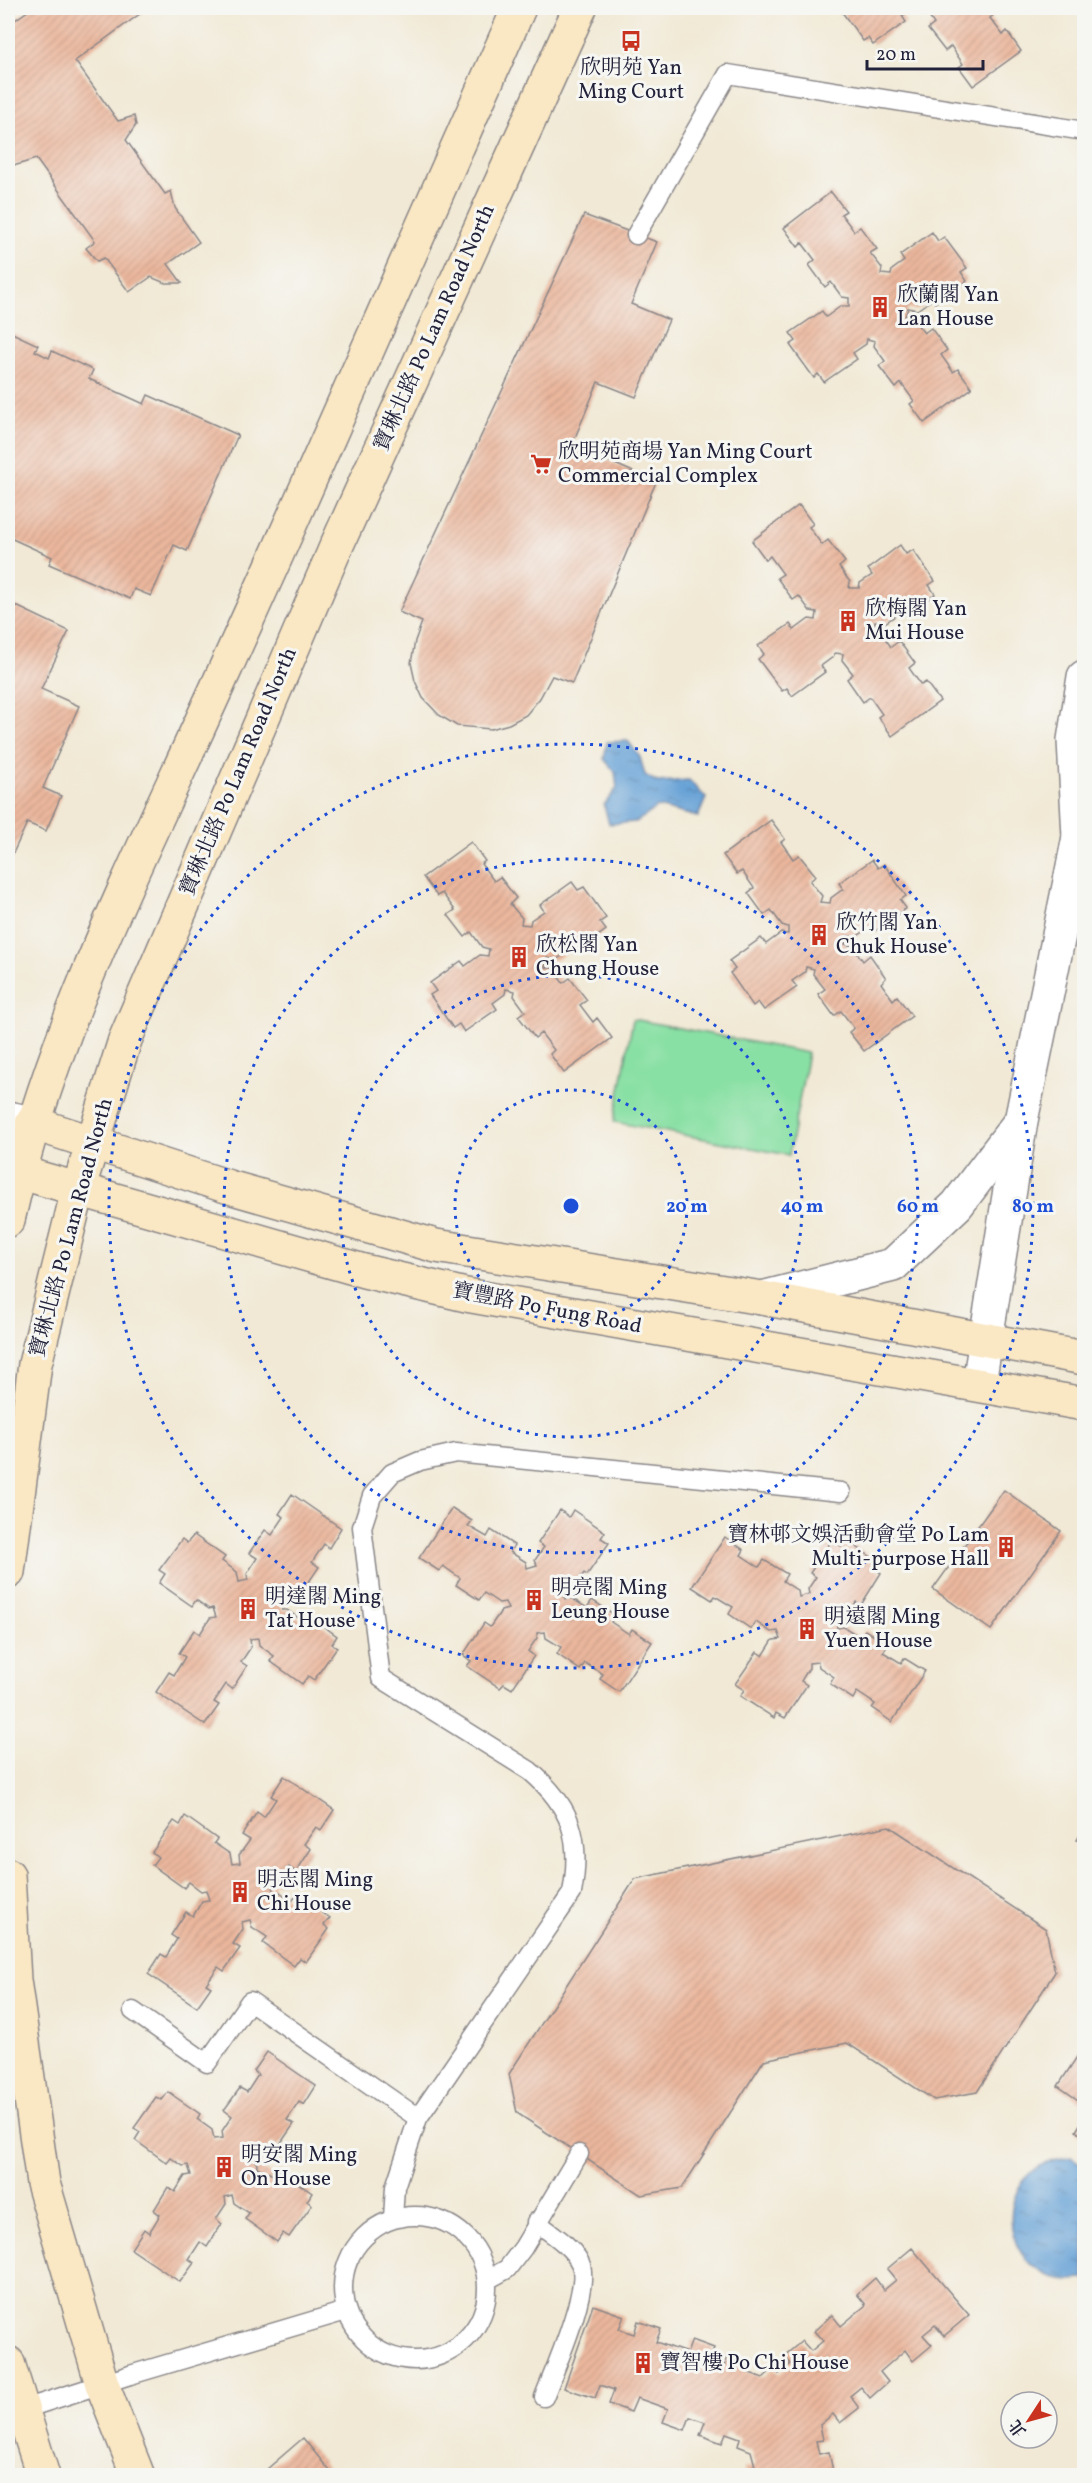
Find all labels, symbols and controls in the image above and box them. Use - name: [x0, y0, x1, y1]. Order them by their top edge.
- bus stop icon: 欣明苑 Yan Ming Court: [619, 29, 643, 53]
- scale bar: [867, 33, 982, 71]
- text: 20 m: [876, 43, 916, 68]
- place label: 欣明苑 Yan Ming Court: [578, 54, 684, 107]
- street label: 寶琳北路 Po Lam Road North: [367, 200, 503, 456]
- place label: 欣蘭閣 Yan Lan House: [897, 281, 999, 334]
- building icon: 欣蘭閣 Yan Lan House: [868, 295, 892, 319]
- place label: 欣明苑商場 Yan Ming Court Commercial Complex: [558, 438, 813, 491]
- supermarket icon: 欣明苑商場 Yan Ming Court Commercial Complex: [529, 452, 553, 476]
- place label: 欣梅閣 Yan Mui House: [865, 595, 967, 648]
- building icon: 欣梅閣 Yan Mui House: [836, 609, 860, 633]
- street label: 寶琳北路 Po Lam Road North: [173, 643, 305, 901]
- place label: 欣竹閣 Yan Chuk House: [836, 909, 948, 962]
- building icon: 欣竹閣 Yan Chuk House: [807, 923, 831, 947]
- place label: 欣松閣 Yan Chung House: [536, 931, 659, 984]
- building icon: 欣松閣 Yan Chung House: [507, 945, 531, 969]
- street label: 寶琳北路 Po Lam Road North: [23, 1095, 121, 1361]
- text: 20 m: [666, 1195, 708, 1220]
- text: 40 m: [781, 1195, 823, 1220]
- text: 60 m: [897, 1195, 939, 1220]
- text: 80 m: [1012, 1195, 1054, 1220]
- centre of rings: [561, 1196, 581, 1216]
- street label: 寶豐路 Po Fung Road: [450, 1276, 644, 1342]
- place label: 寶林邨文娛活動會堂 Po Lam Multi-purpose Hall: [728, 1521, 989, 1574]
- building icon: 寶林邨文娛活動會堂 Po Lam Multi-purpose Hall: [994, 1535, 1018, 1559]
- place label: 明亮閣 Ming Leung House: [551, 1574, 670, 1627]
- place label: 明達閣 Ming Tat House: [265, 1583, 381, 1636]
- building icon: 明亮閣 Ming Leung House: [522, 1588, 546, 1612]
- building icon: 明達閣 Ming Tat House: [236, 1597, 260, 1621]
- place label: 明遠閣 Ming Yuen House: [824, 1603, 940, 1656]
- building icon: 明遠閣 Ming Yuen House: [795, 1617, 819, 1641]
- place label: 明志閣 Ming Chi House: [257, 1866, 373, 1919]
- building icon: 明志閣 Ming Chi House: [228, 1880, 252, 1904]
- place label: 明安閣 Ming On House: [241, 2141, 357, 2194]
- building icon: 明安閣 Ming On House: [212, 2155, 236, 2179]
- place label: 寶智樓 Po Chi House: [660, 2349, 849, 2378]
- building icon: 寶智樓 Po Chi House: [631, 2351, 655, 2375]
- north arrow: [999, 2390, 1059, 2450]
- text: 北: [1005, 2415, 1032, 2441]

